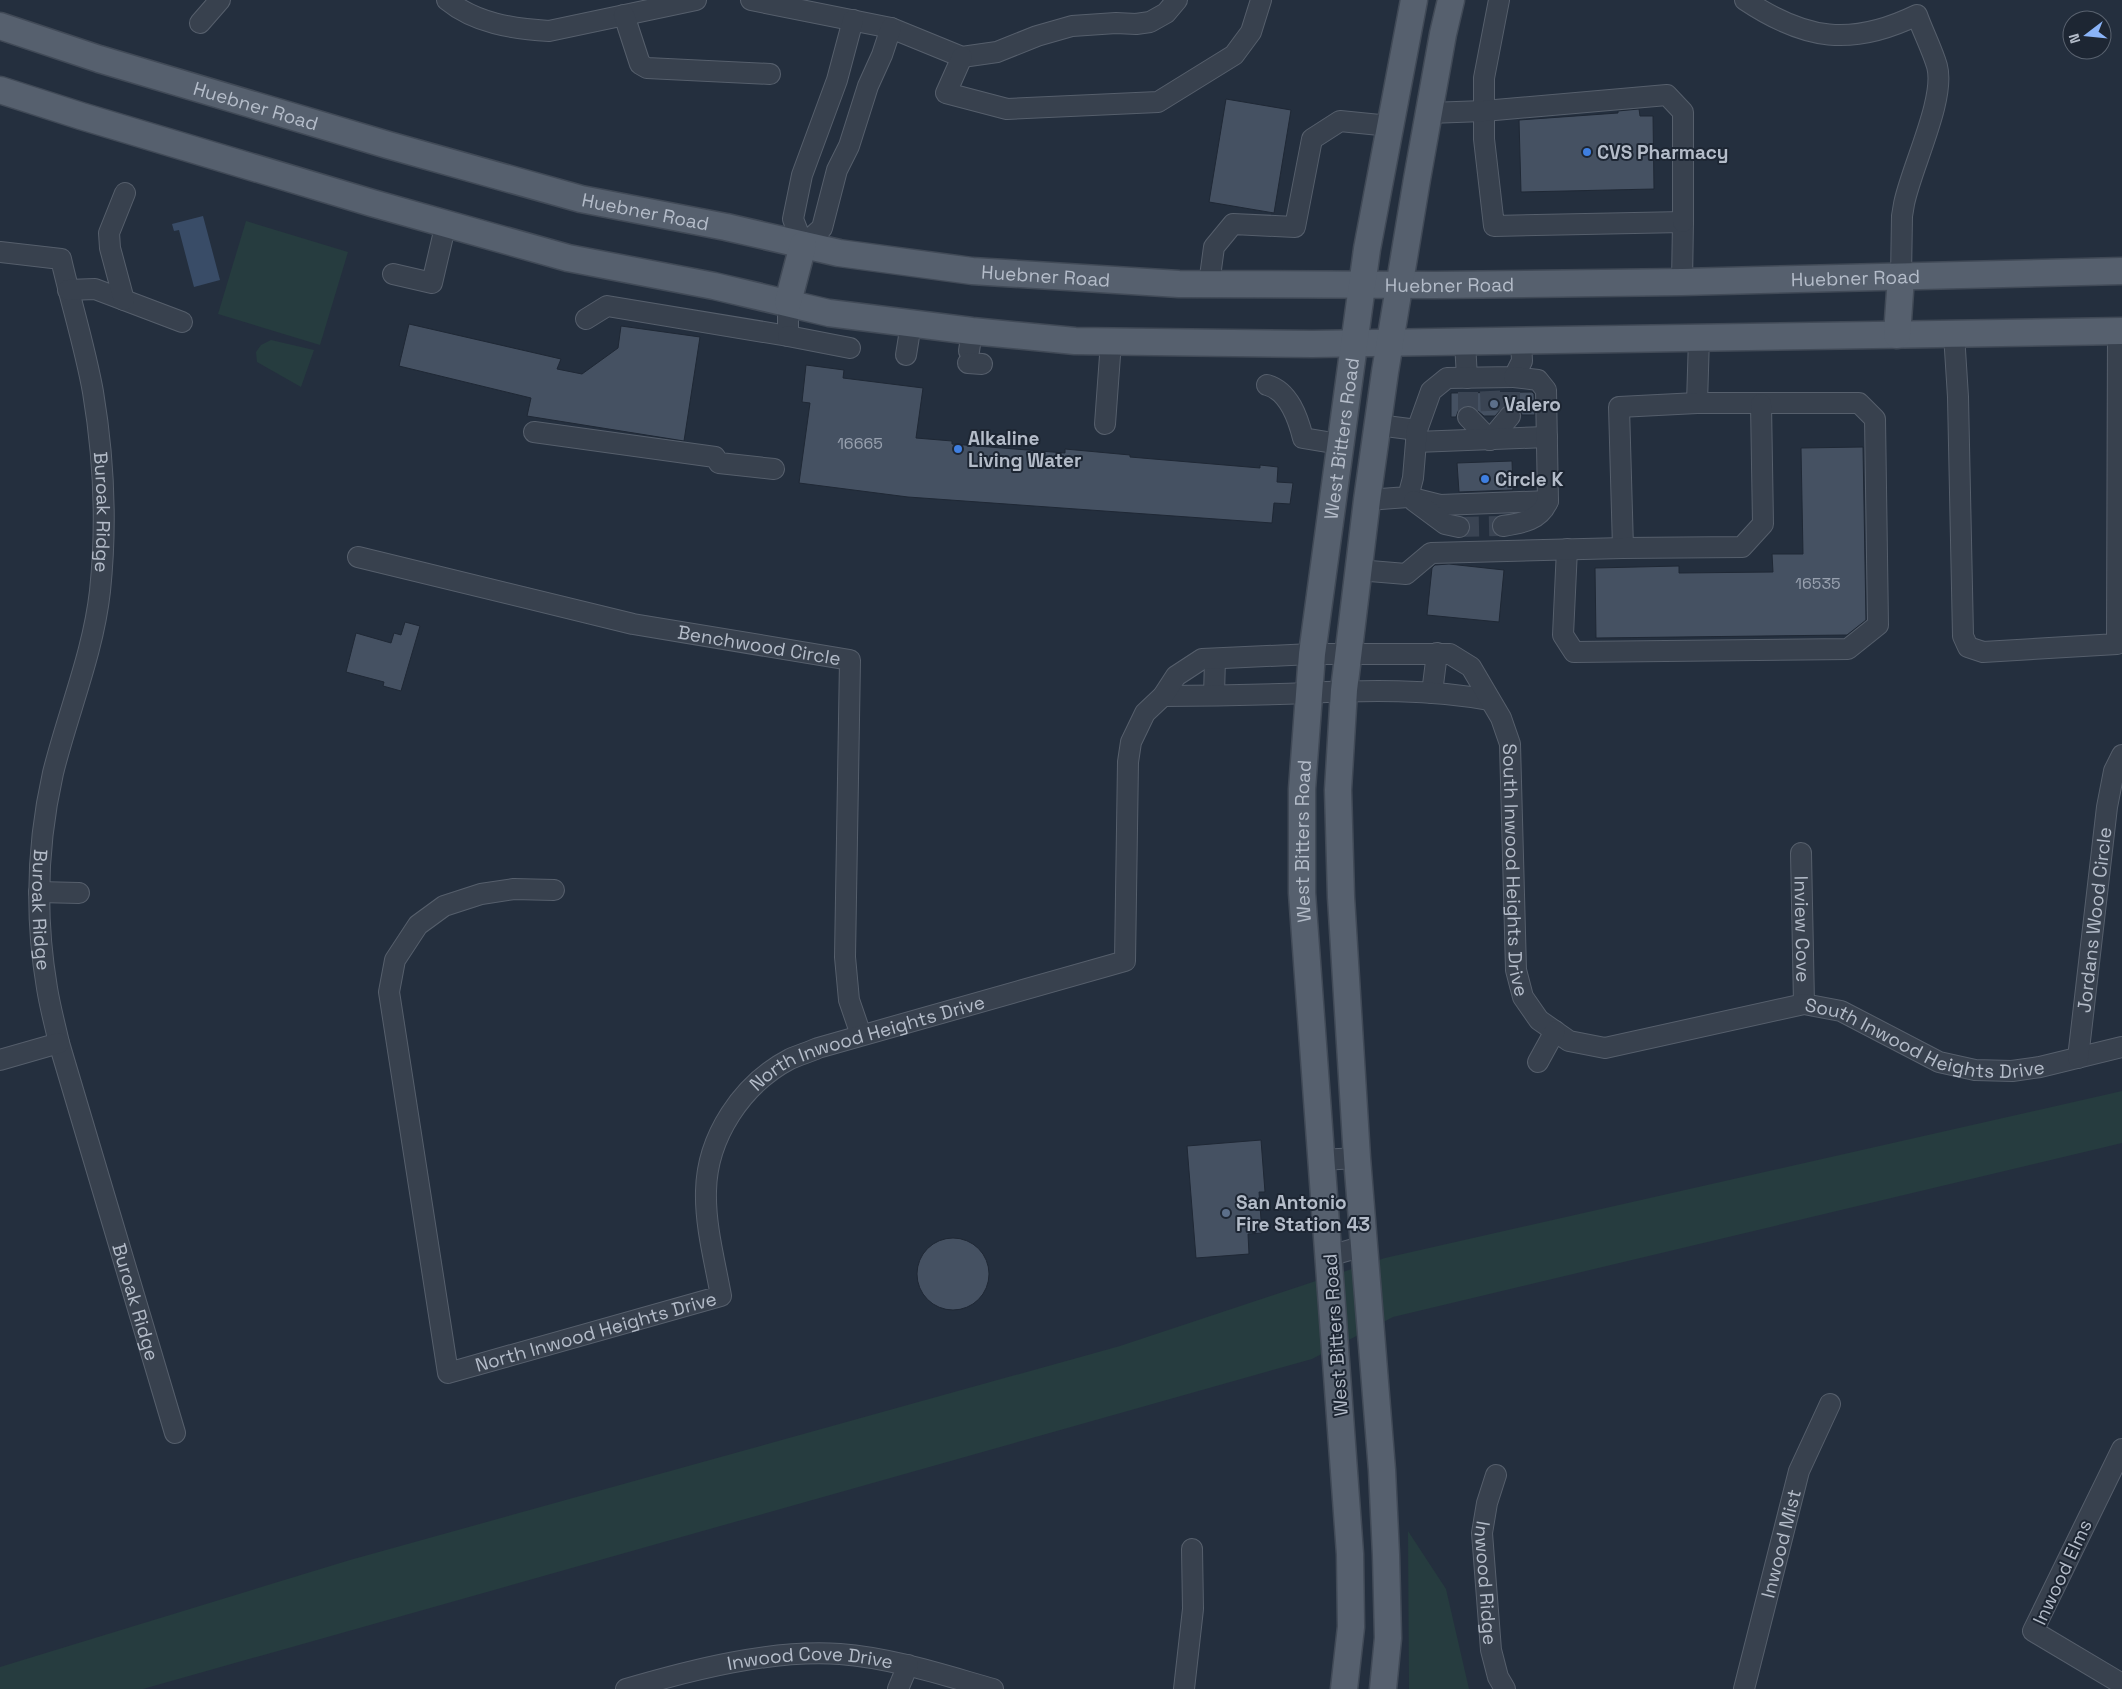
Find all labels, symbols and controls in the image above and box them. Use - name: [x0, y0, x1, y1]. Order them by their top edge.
- north arrow: [2062, 10, 2112, 60]
- text: N: [2065, 32, 2084, 46]
- street label: Huebner Road: [190, 76, 321, 137]
- place label: CVS Pharmacy: [1597, 140, 1729, 165]
- marker: CVS Pharmacy: [1581, 146, 1593, 158]
- street label: Huebner Road: [580, 187, 711, 236]
- street label: Huebner Road: [980, 260, 1111, 293]
- street label: Huebner Road: [1790, 264, 1920, 292]
- street label: Huebner Road: [1385, 272, 1514, 298]
- street label: West Bitters Road: [1318, 356, 1365, 521]
- place label: Valero: [1504, 392, 1561, 417]
- marker: Valero: [1488, 398, 1500, 410]
- place label: Alkaline Living Water: [968, 426, 1081, 473]
- house number: 16665: [837, 433, 883, 454]
- marker: Alkaline Living Water: [952, 443, 964, 455]
- street label: Buroak Ridge: [88, 451, 116, 574]
- place label: Circle K: [1495, 467, 1563, 492]
- marker: Circle K: [1479, 473, 1491, 485]
- house number: 16535: [1795, 573, 1841, 594]
- street label: Benchwood Circle: [676, 620, 843, 671]
- street label: South Inwood Heights Drive: [1497, 743, 1534, 999]
- street label: West Bitters Road: [1290, 759, 1317, 923]
- street label: Jordans Wood Circle: [2071, 826, 2118, 1014]
- street label: Buroak Ridge: [26, 848, 56, 972]
- street label: Inview Cove: [1788, 875, 1816, 983]
- street label: North Inwood Heights Drive: [744, 989, 988, 1096]
- street label: South Inwood Heights Drive: [1803, 992, 2046, 1084]
- place label: San Antonio Fire Station 43: [1236, 1190, 1370, 1237]
- marker: San Antonio Fire Station 43: [1220, 1207, 1232, 1219]
- street label: Buroak Ridge: [106, 1240, 165, 1364]
- street label: West Bitters Road: [1317, 1253, 1354, 1417]
- street label: North Inwood Heights Drive: [472, 1286, 720, 1378]
- street label: Inwood Mist: [1755, 1487, 1807, 1601]
- street label: Inwood Elms: [2027, 1515, 2098, 1629]
- street label: Inwood Ridge: [1468, 1519, 1503, 1646]
- street label: Inwood Cove Drive: [725, 1641, 895, 1676]

